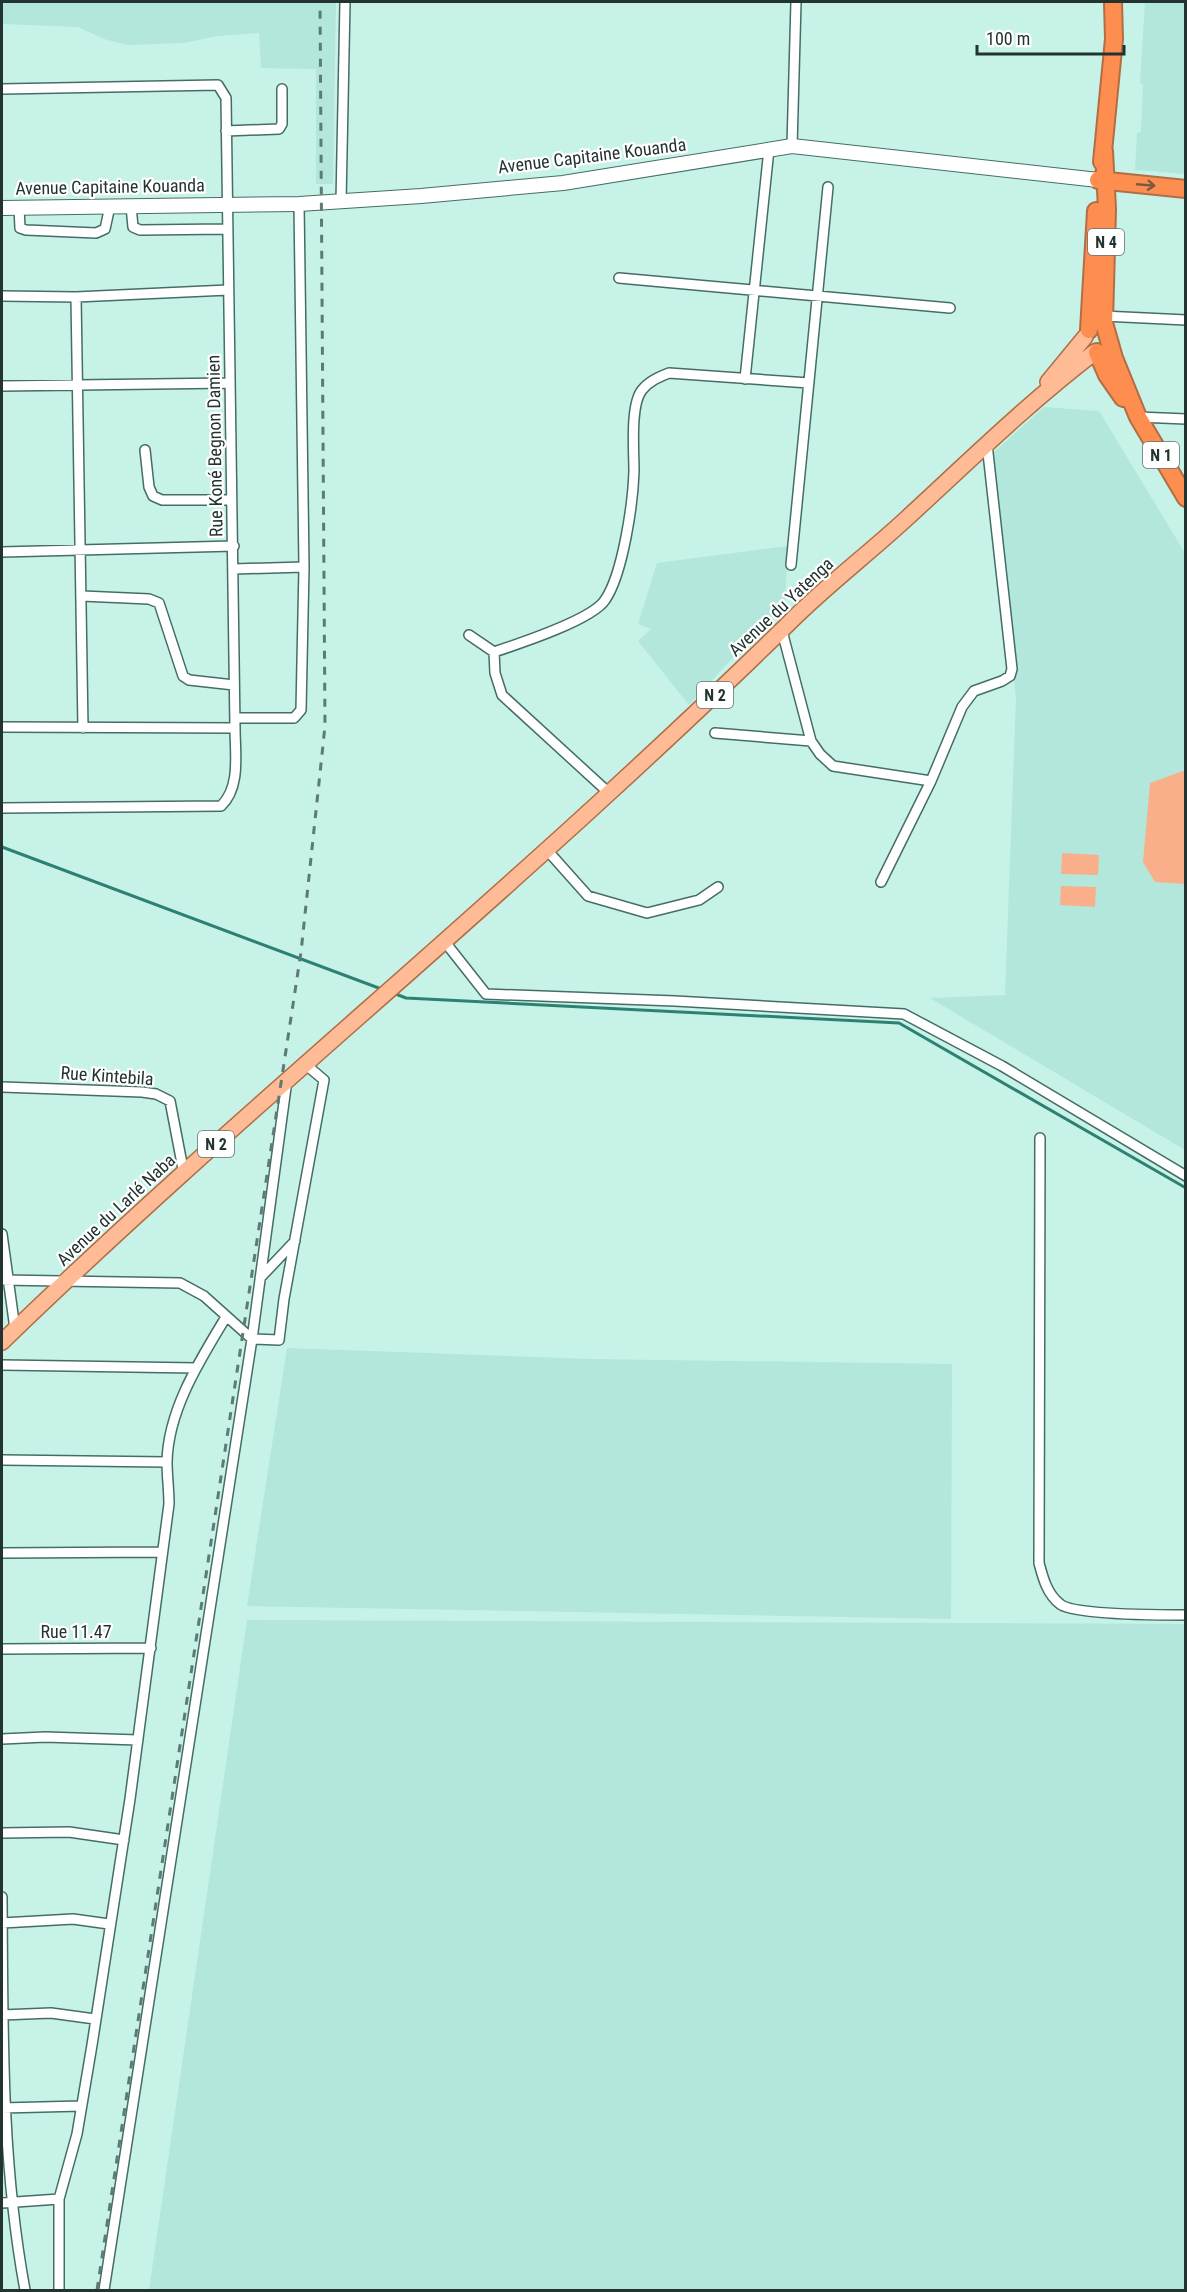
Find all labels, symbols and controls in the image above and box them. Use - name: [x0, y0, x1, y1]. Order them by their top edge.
- scale bar: [977, 18, 1124, 56]
- text: 100 m: [986, 28, 1030, 49]
- street label: Avenue Capitaine Kouanda: [497, 134, 687, 177]
- street label: Avenue Capitaine Kouanda: [15, 174, 205, 199]
- one-way arrow: [1136, 180, 1155, 191]
- road number: N 4: [1088, 229, 1124, 255]
- street label: Rue Koné Begnon Damien: [202, 355, 227, 537]
- road number: N 1: [1143, 442, 1179, 468]
- street label: Avenue du Yatenga: [724, 553, 837, 660]
- road number: N 2: [697, 682, 733, 708]
- street label: Rue Kintebila: [60, 1062, 154, 1089]
- road number: N 2: [198, 1131, 234, 1157]
- street label: Avenue du Larlé Naba: [52, 1149, 179, 1270]
- street label: Rue 11.47: [40, 1621, 112, 1642]

